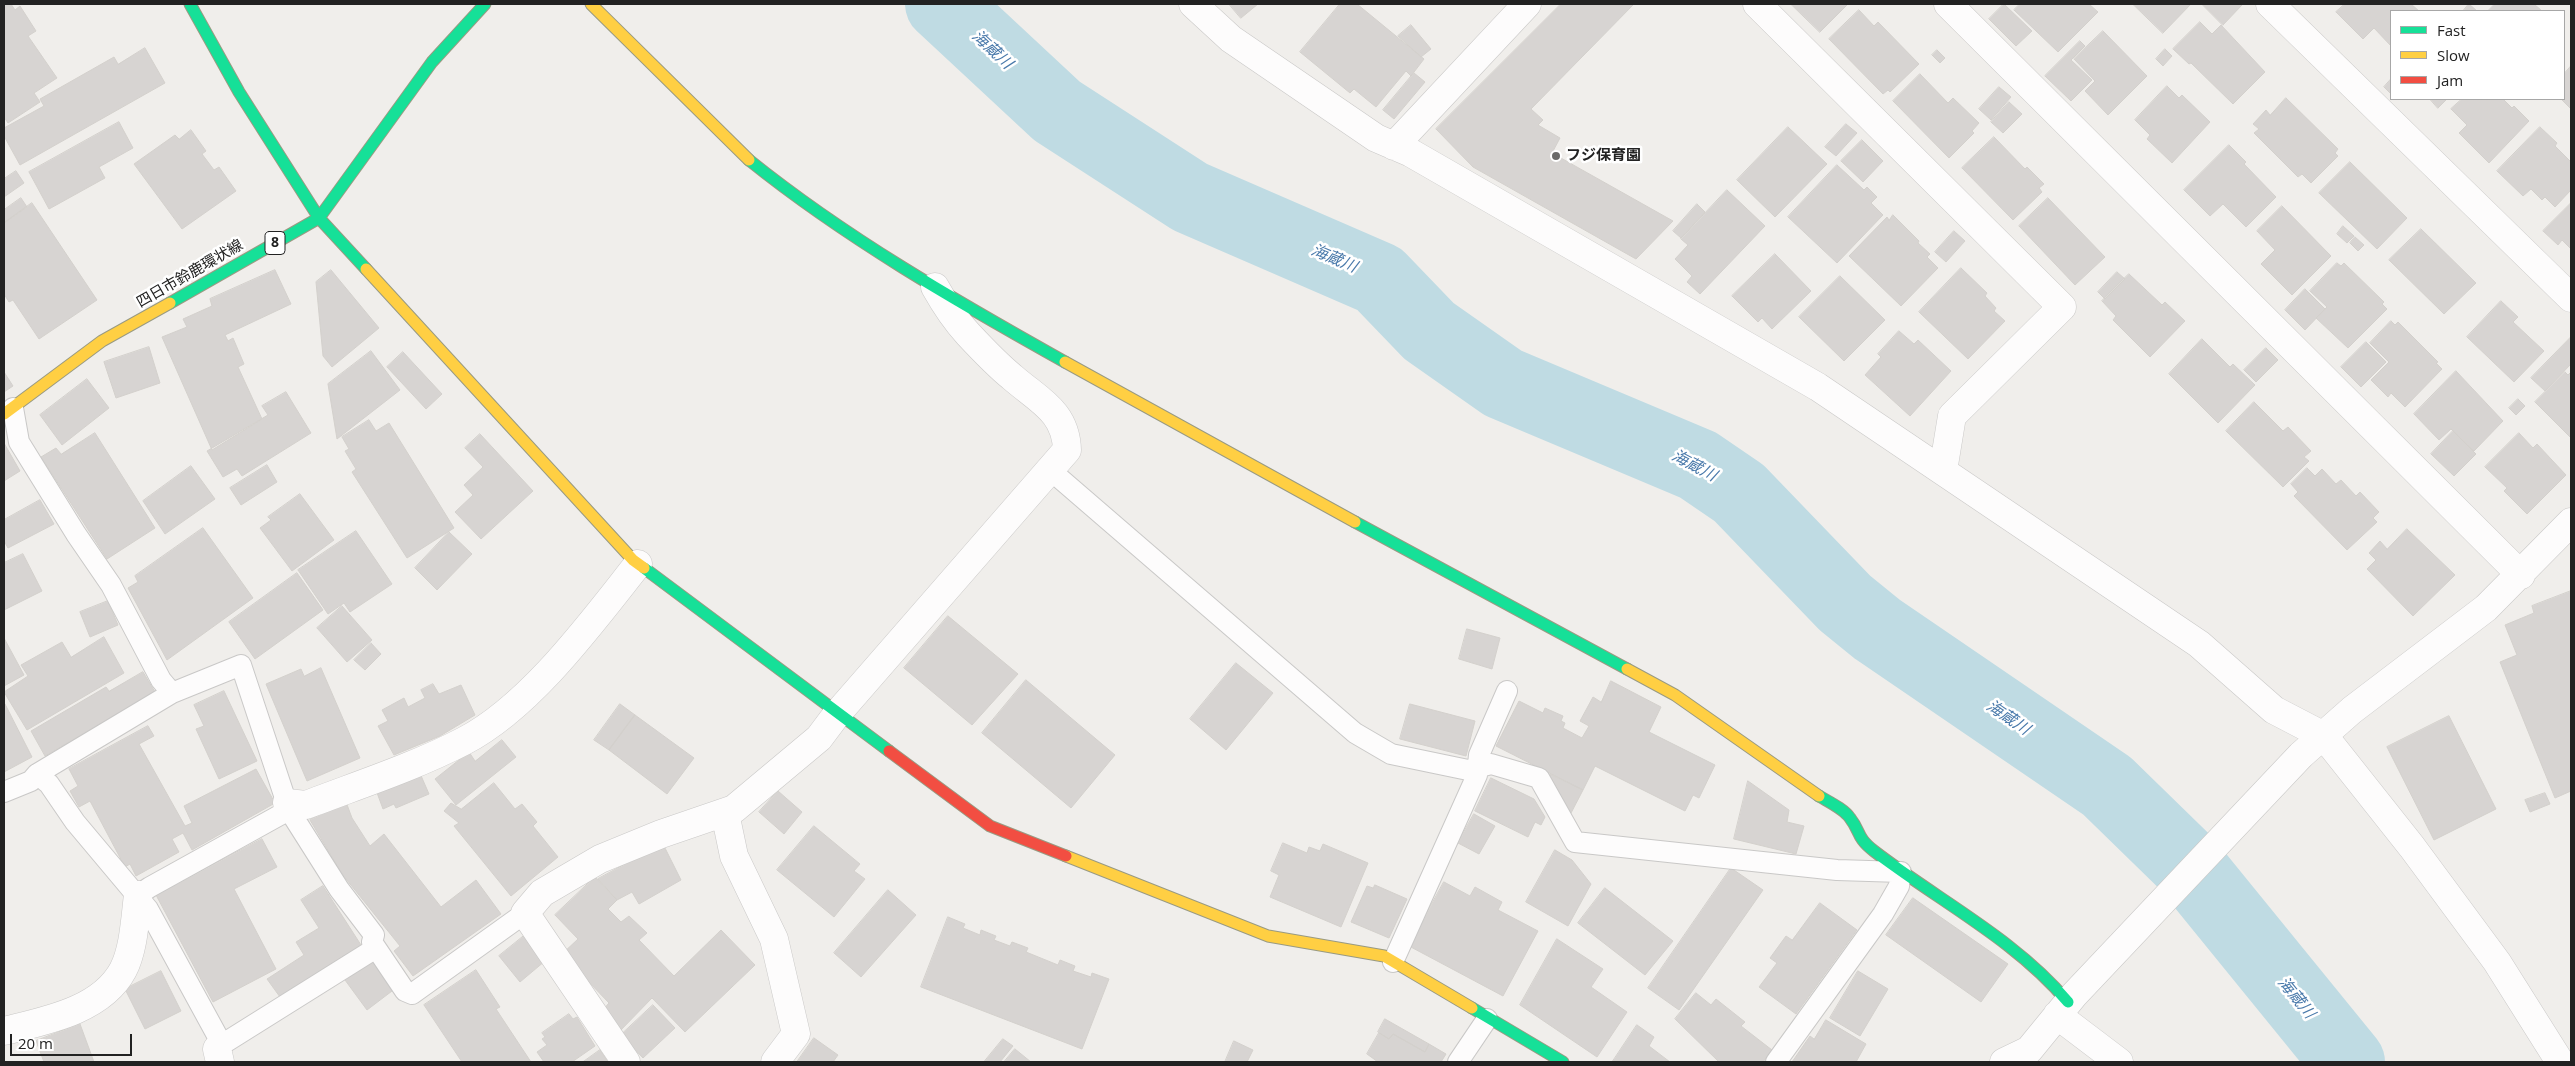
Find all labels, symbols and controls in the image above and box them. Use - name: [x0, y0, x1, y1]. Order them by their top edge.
- legend: [2390, 10, 2565, 100]
- text: Fast: [2437, 20, 2466, 40]
- water label: 海蔵川: [968, 27, 1016, 73]
- text: Slow: [2437, 45, 2470, 65]
- text: Jam: [2437, 70, 2463, 90]
- place label: フジ保育園: [1566, 147, 1641, 165]
- marker: フジ保育園: [1550, 150, 1562, 162]
- road number: 8: [265, 232, 285, 254]
- street label: 四日市鈴鹿環状線: [134, 236, 246, 312]
- water label: 海蔵川: [1308, 241, 1360, 277]
- water label: 海蔵川: [1668, 446, 1720, 486]
- water label: 海蔵川: [1983, 697, 2033, 739]
- water label: 海蔵川: [2273, 973, 2319, 1023]
- scale bar: [12, 1024, 135, 1056]
- text: 20 m: [18, 1033, 53, 1053]

